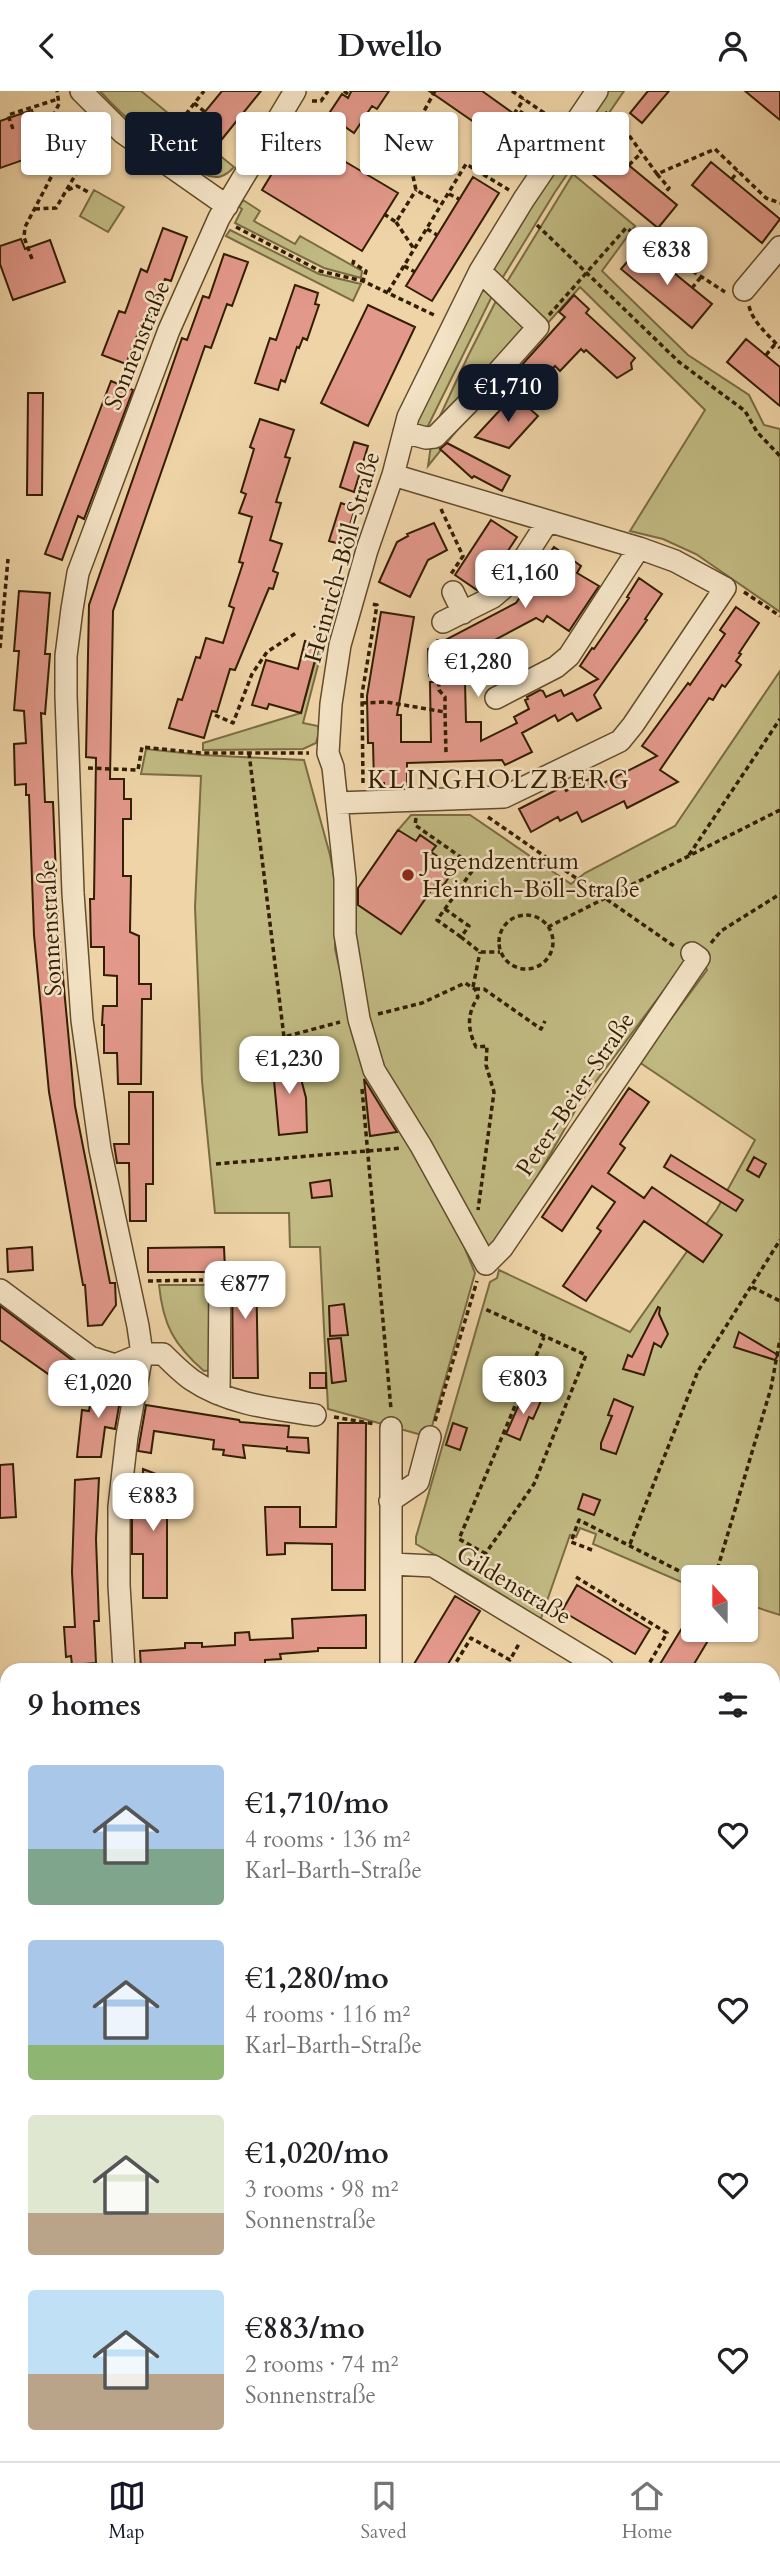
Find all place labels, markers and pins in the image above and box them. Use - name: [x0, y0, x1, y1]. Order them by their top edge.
- pin: €838: [626, 227, 708, 287]
- pin: €1,710: [451, 365, 565, 424]
- pin: €1,160: [468, 551, 582, 610]
- pin: €1,280: [421, 639, 535, 699]
- place label: Jugendzentrum Heinrich-Böll-Straße: [419, 845, 640, 906]
- marker: Jugendzentrum Heinrich-Böll-Straße: [400, 867, 416, 883]
- pin: €1,230: [232, 1037, 346, 1096]
- pin: €877: [204, 1261, 286, 1321]
- pin: €803: [482, 1357, 564, 1416]
- pin: €1,020: [41, 1361, 155, 1420]
- pin: €883: [112, 1473, 194, 1533]

